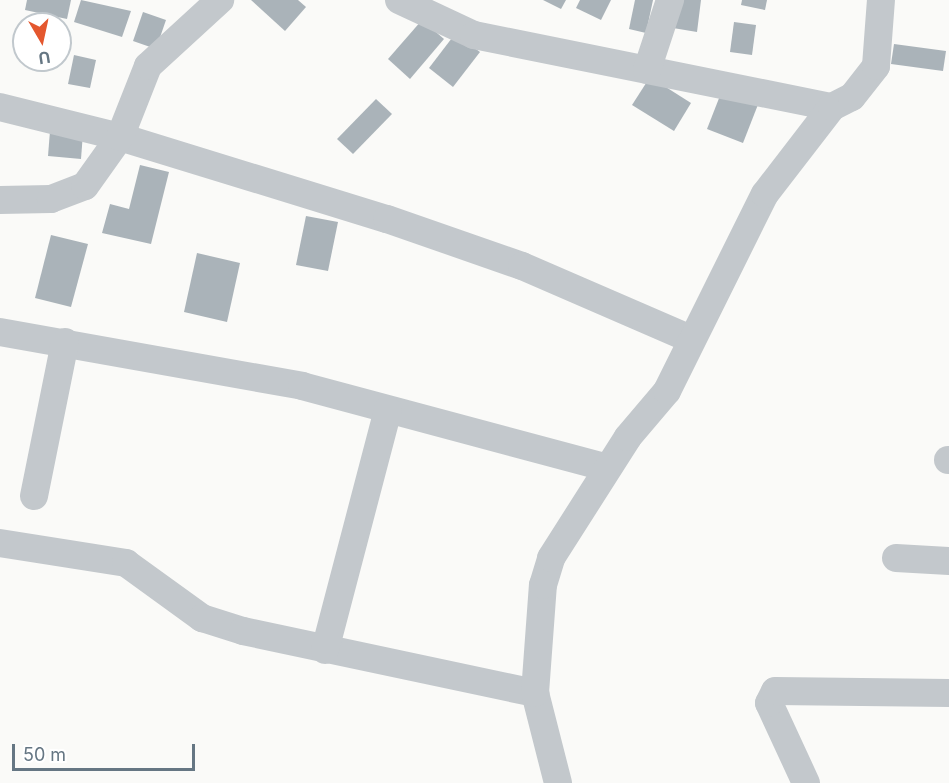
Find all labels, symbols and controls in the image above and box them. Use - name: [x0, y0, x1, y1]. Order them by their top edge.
- north arrow: [12, 12, 72, 72]
- text: U: [37, 47, 52, 69]
- scale bar: [15, 732, 198, 770]
- text: 50 m: [23, 744, 66, 765]

